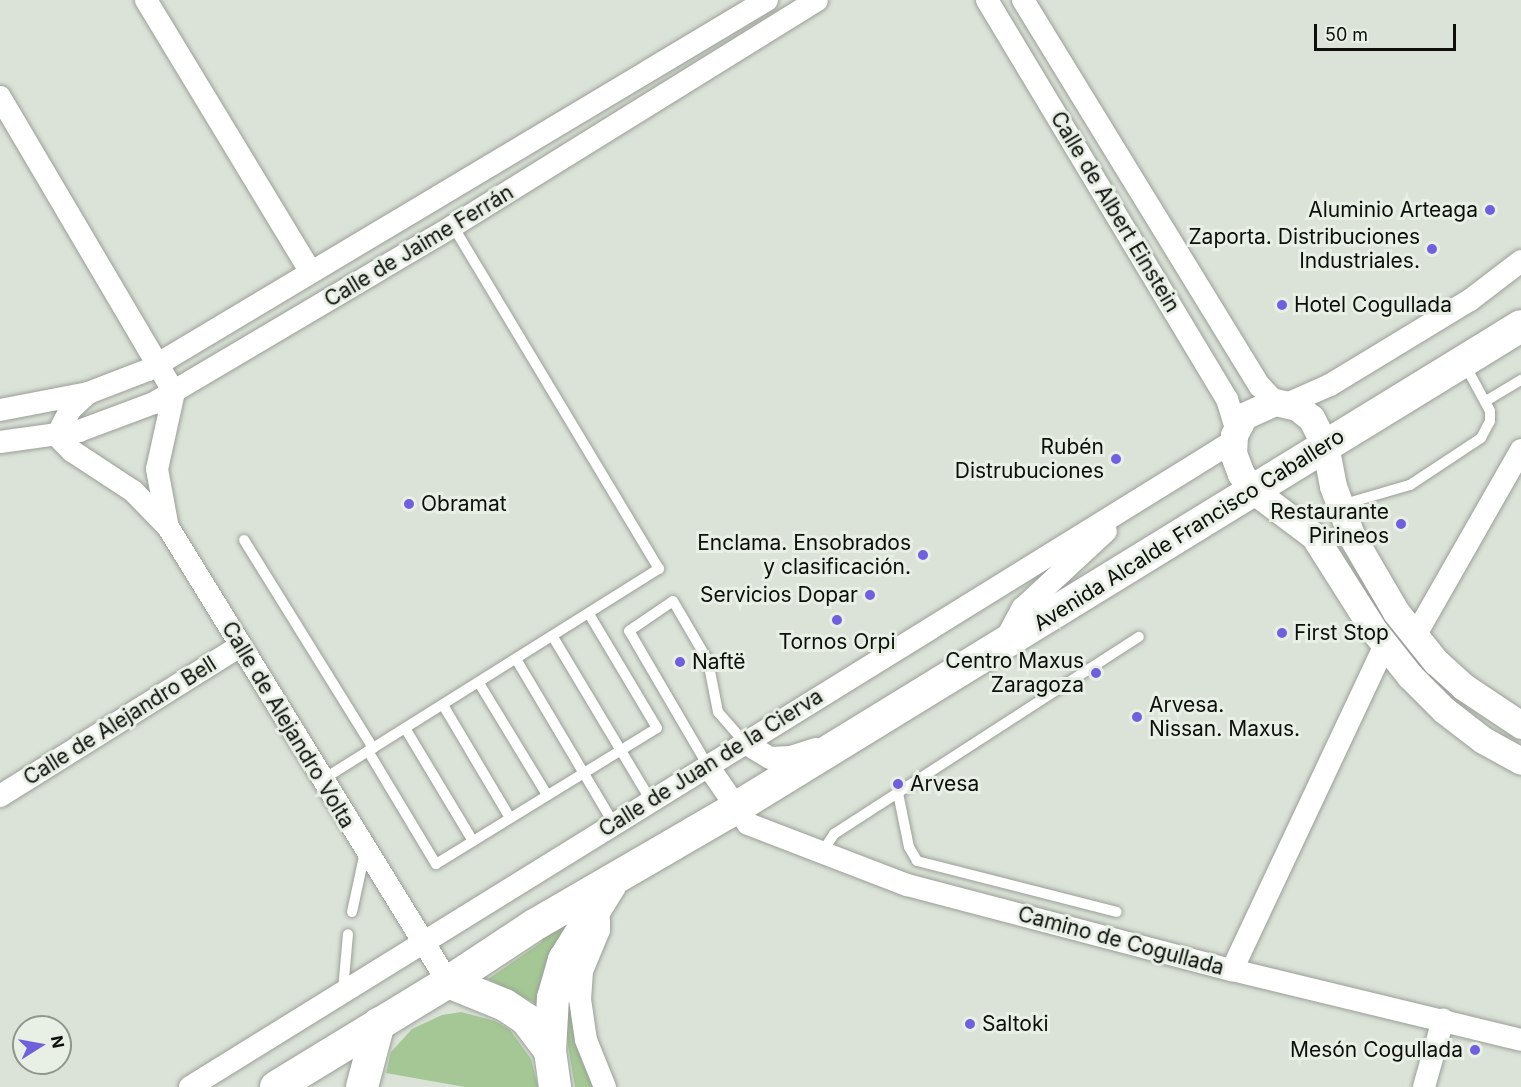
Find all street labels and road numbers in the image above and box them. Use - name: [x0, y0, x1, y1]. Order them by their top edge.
- street label: Calle de Albert Einstein: [1045, 107, 1185, 317]
- street label: Calle de Jaime Ferrán: [320, 180, 518, 312]
- street label: Avenida Alcalde Francisco Caballero: [1029, 424, 1349, 636]
- street label: Calle de Alejandro Volta: [216, 617, 360, 833]
- street label: Calle de Alejandro Bell: [19, 651, 221, 791]
- street label: Calle de Juan de la Cierva: [594, 684, 828, 842]
- street label: Camino de Cogullada: [1015, 901, 1227, 981]

